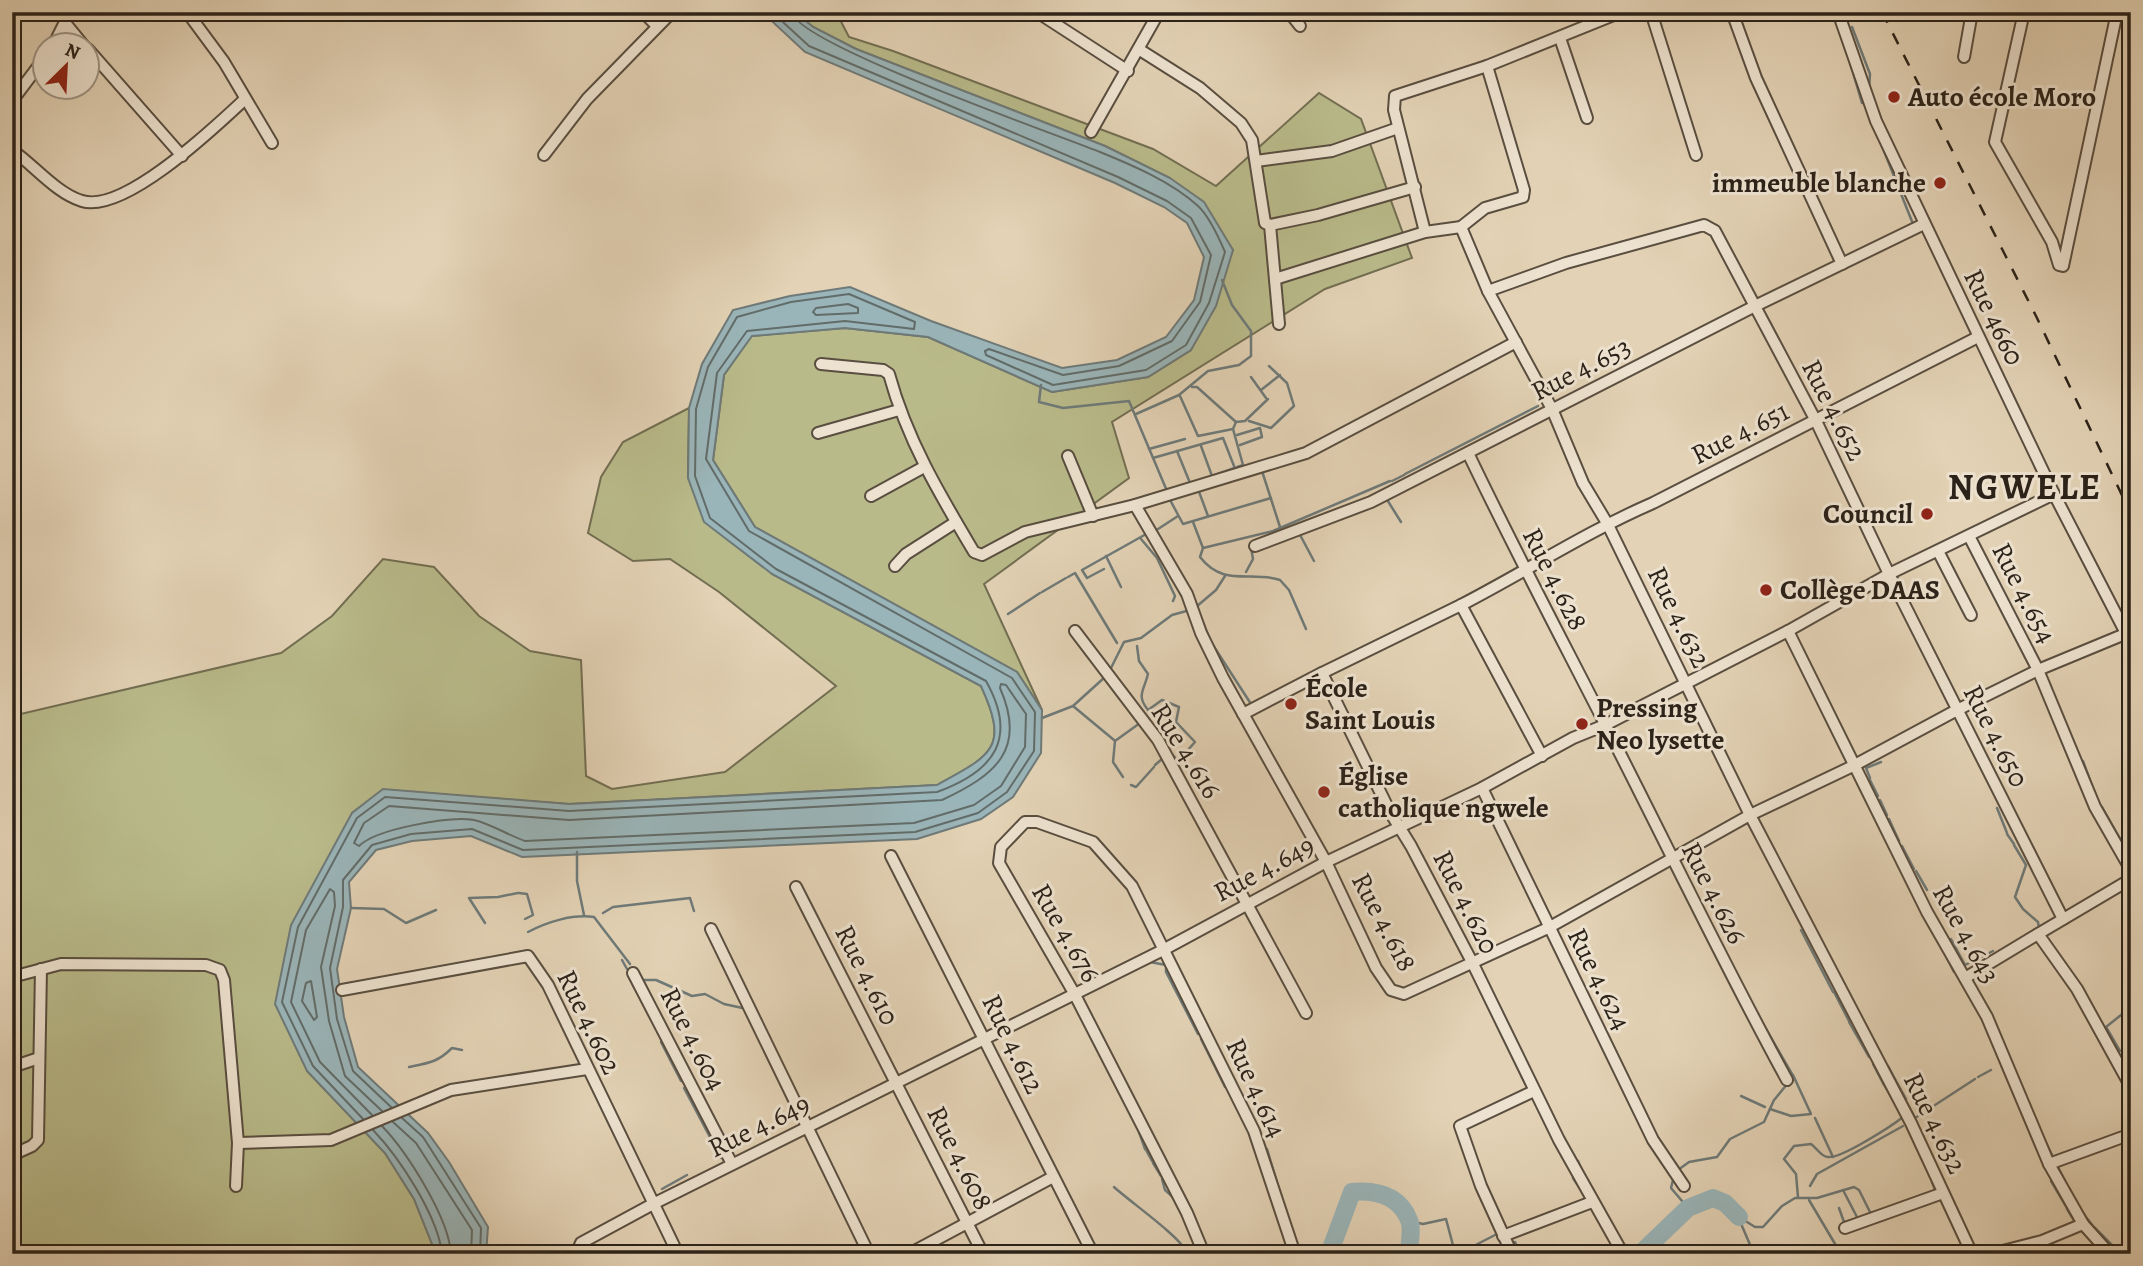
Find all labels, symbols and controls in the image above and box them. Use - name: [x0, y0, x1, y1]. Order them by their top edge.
- north arrow: [32, 32, 102, 102]
- text: N: [61, 37, 84, 66]
- place label: Auto école Moro: [1907, 78, 2096, 116]
- marker: Auto école Moro: [1886, 89, 1902, 105]
- place label: immeuble blanche: [1712, 164, 1926, 202]
- marker: immeuble blanche: [1932, 175, 1948, 191]
- street label: Rue 4660: [1954, 262, 2034, 372]
- street label: Rue 4.653: [1525, 328, 1637, 410]
- street label: Rue 4.652: [1792, 353, 1876, 467]
- street label: Rue 4.651: [1684, 392, 1796, 474]
- district label: NGWELE: [1948, 463, 2102, 511]
- place label: Council: [1823, 495, 1914, 533]
- marker: Council: [1919, 506, 1935, 522]
- street label: Rue 4.628: [1513, 521, 1597, 637]
- street label: Rue 4.654: [1982, 536, 2066, 650]
- street label: Rue 4.632: [1638, 560, 1720, 674]
- place label: Collège DAAS: [1780, 571, 1940, 609]
- marker: Collège DAAS: [1758, 582, 1774, 598]
- place label: École Saint Louis: [1305, 669, 1435, 739]
- street label: Rue 4.650: [1954, 678, 2038, 794]
- place label: Pressing Neo lysette: [1596, 689, 1724, 759]
- street label: Rue 4.616: [1142, 696, 1230, 806]
- marker: École Saint Louis: [1283, 696, 1299, 712]
- marker: Pressing Neo lysette: [1574, 716, 1590, 732]
- place label: Église catholique ngwele: [1338, 757, 1549, 827]
- marker: Église catholique ngwele: [1316, 784, 1332, 800]
- street label: Rue 4.649: [1207, 827, 1321, 911]
- street label: Rue 4.626: [1672, 835, 1756, 951]
- street label: Rue 4.620: [1424, 844, 1508, 960]
- street label: Rue 4.618: [1342, 866, 1426, 978]
- street label: Rue 4.676: [1022, 877, 1110, 989]
- street label: Rue 4.643: [1923, 878, 2009, 990]
- street label: Rue 4.610: [826, 918, 908, 1032]
- street label: Rue 4.624: [1558, 921, 1640, 1037]
- street label: Rue 4.602: [547, 963, 631, 1081]
- street label: Rue 4.604: [651, 981, 735, 1097]
- street label: Rue 4.612: [973, 988, 1053, 1100]
- street label: Rue 4.614: [1216, 1032, 1296, 1144]
- street label: Rue 4.632: [1894, 1066, 1976, 1180]
- street label: Rue 4.649: [702, 1085, 816, 1167]
- street label: Rue 4.608: [918, 1099, 1002, 1217]

